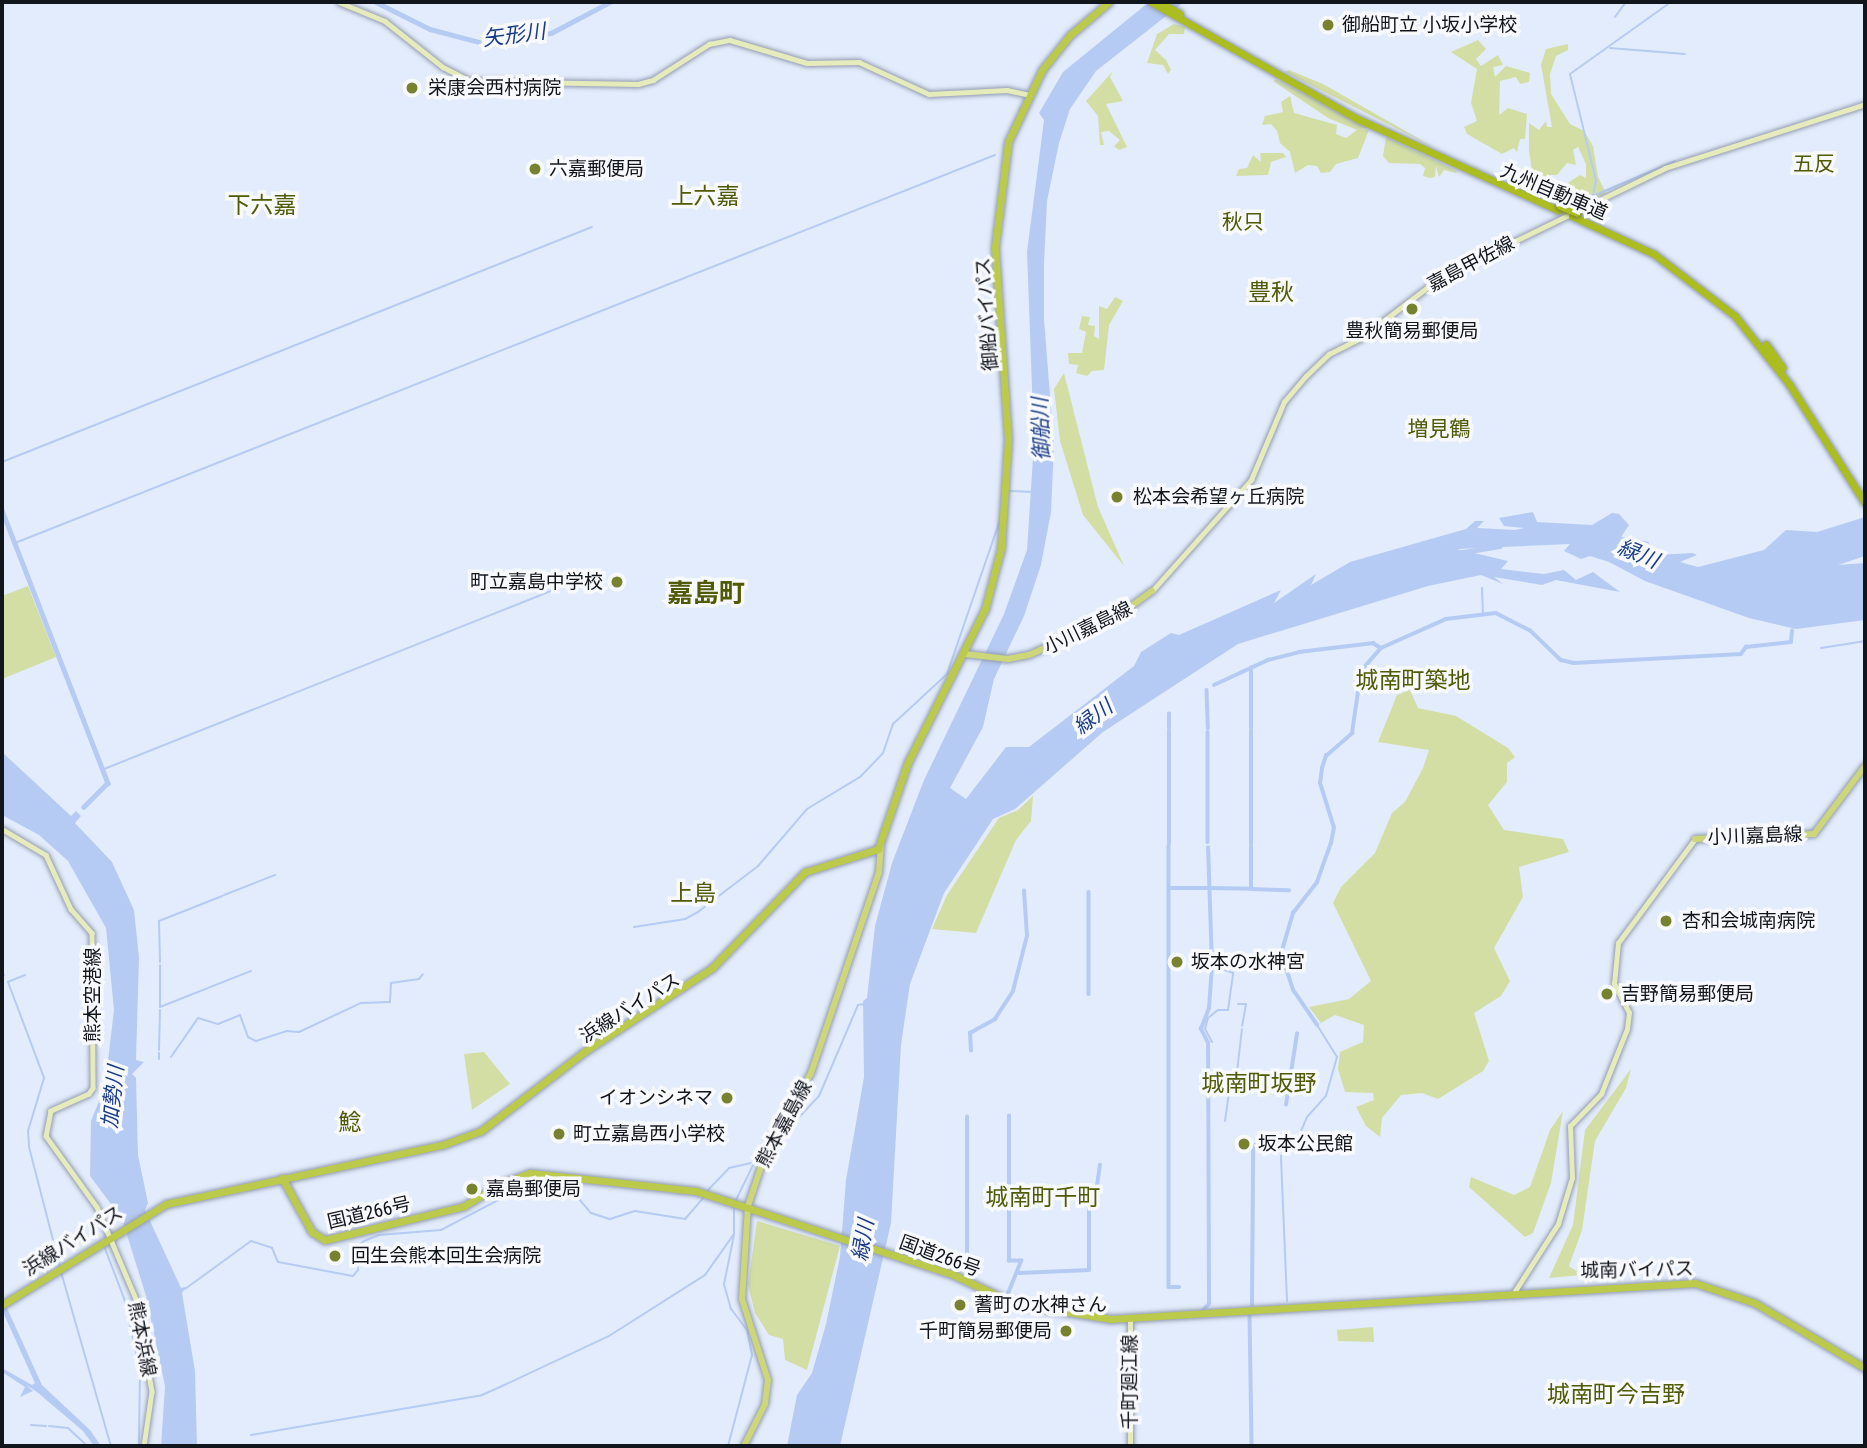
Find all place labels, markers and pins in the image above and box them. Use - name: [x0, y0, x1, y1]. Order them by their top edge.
- place label: 御船町立 小坂小学校: [1342, 14, 1517, 36]
- marker: 御船町立 小坂小学校: [1320, 17, 1336, 33]
- place label: 栄康会西村病院: [428, 77, 561, 99]
- marker: 栄康会西村病院: [402, 78, 422, 98]
- place label: 六嘉郵便局: [549, 158, 644, 180]
- marker: 六嘉郵便局: [527, 161, 543, 177]
- marker: 豊秋簡易郵便局: [1404, 301, 1420, 317]
- place label: 豊秋簡易郵便局: [1346, 320, 1478, 342]
- place label: 松本会希望ヶ丘病院: [1133, 486, 1304, 508]
- marker: 松本会希望ヶ丘病院: [1107, 487, 1127, 507]
- place label: 町立嘉島中学校: [470, 571, 603, 593]
- marker: 町立嘉島中学校: [609, 574, 625, 590]
- place label: 杏和会城南病院: [1682, 910, 1815, 932]
- marker: 杏和会城南病院: [1656, 911, 1676, 931]
- place label: 坂本の水神宮: [1191, 951, 1305, 973]
- marker: 坂本の水神宮: [1169, 954, 1185, 970]
- place label: 吉野簡易郵便局: [1621, 983, 1754, 1005]
- marker: 吉野簡易郵便局: [1599, 986, 1615, 1002]
- place label: イオンシネマ: [599, 1087, 713, 1109]
- marker: イオンシネマ: [719, 1090, 735, 1106]
- place label: 町立嘉島西小学校: [573, 1123, 725, 1145]
- marker: 町立嘉島西小学校: [551, 1126, 567, 1142]
- place label: 坂本公民館: [1258, 1133, 1353, 1155]
- marker: 坂本公民館: [1236, 1136, 1252, 1152]
- place label: 嘉島郵便局: [486, 1178, 581, 1200]
- marker: 嘉島郵便局: [464, 1181, 480, 1197]
- place label: 回生会熊本回生会病院: [351, 1245, 541, 1267]
- marker: 回生会熊本回生会病院: [325, 1246, 345, 1266]
- place label: 蓍町の水神さん: [974, 1294, 1107, 1316]
- marker: 蓍町の水神さん: [952, 1297, 968, 1313]
- place label: 千町簡易郵便局: [919, 1320, 1052, 1342]
- marker: 千町簡易郵便局: [1058, 1323, 1074, 1339]

